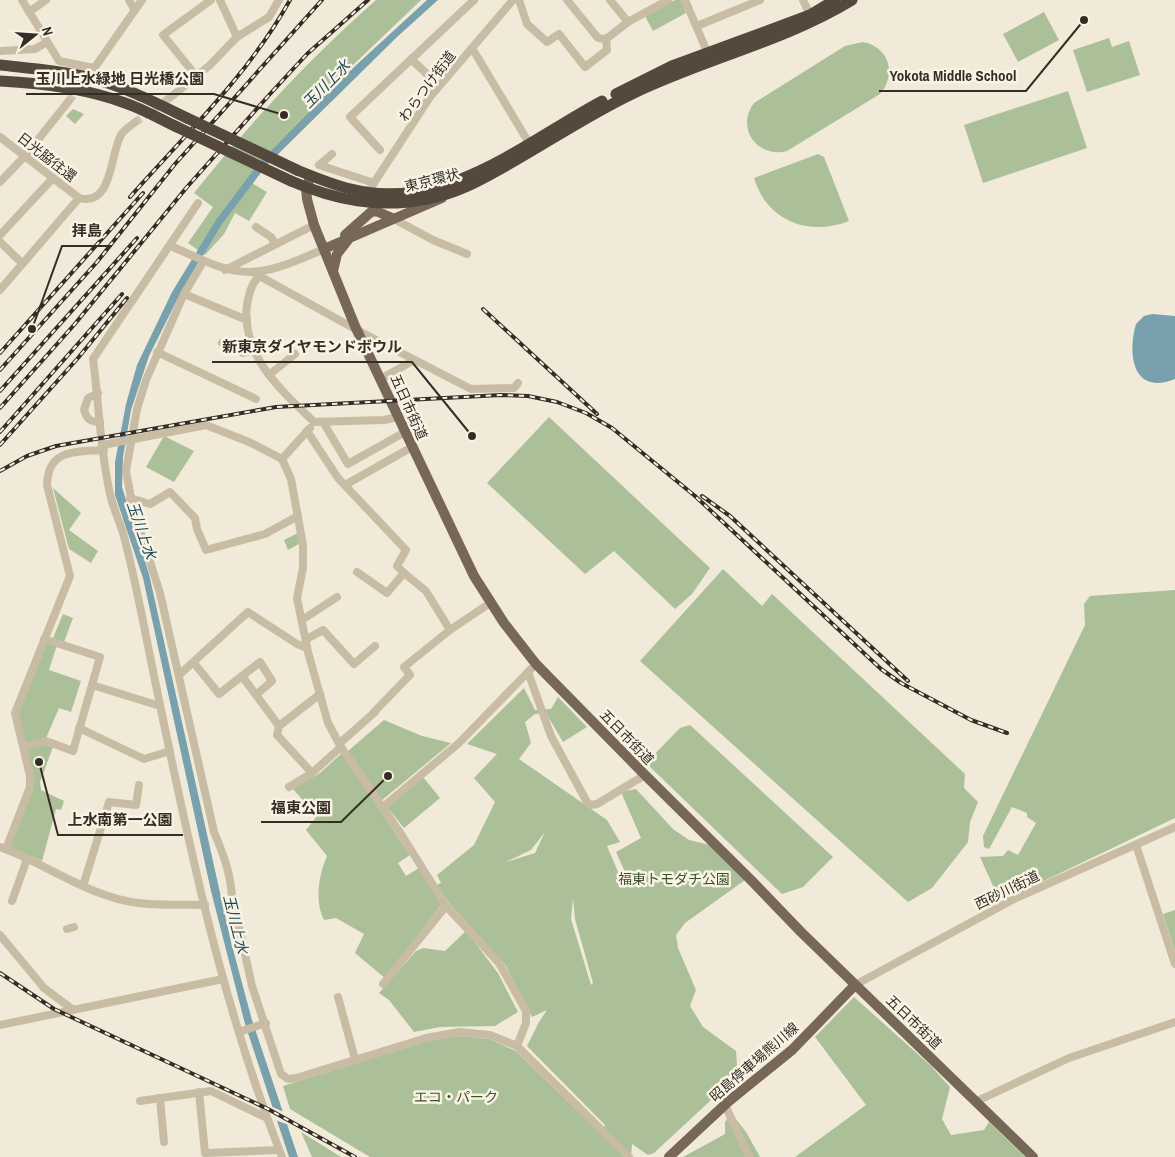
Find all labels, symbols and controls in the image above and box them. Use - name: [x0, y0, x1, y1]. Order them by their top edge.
- north arrow: [10, 10, 60, 60]
- text: N: [38, 25, 57, 38]
- street label: わらつけ街道: [395, 47, 459, 125]
- water label: 玉川上水: [297, 54, 356, 113]
- callout: Yokota Middle School: [879, 61, 1026, 91]
- callout: 玉川上水緑地 日光橋公園: [26, 64, 214, 94]
- text: Yokota Middle School: [890, 65, 1016, 86]
- text: 玉川上水緑地 日光橋公園: [36, 68, 204, 89]
- street label: 日光脇往還: [14, 128, 80, 186]
- street label: 東京環状: [403, 164, 461, 196]
- callout: 拝島: [62, 216, 112, 246]
- text: 拝島: [72, 220, 102, 241]
- callout: 新東京ダイヤモンドボウル: [212, 332, 412, 362]
- text: 新東京ダイヤモンドボウル: [222, 336, 402, 357]
- street label: 五日市街道: [387, 371, 431, 443]
- water label: 玉川上水: [122, 498, 162, 564]
- street label: 五日市街道: [596, 706, 658, 768]
- callout: 福東公園: [261, 792, 341, 822]
- text: 福東公園: [270, 797, 331, 818]
- callout: 上水南第一公園: [58, 805, 183, 835]
- text: 上水南第一公園: [67, 809, 173, 830]
- street label: 西砂川街道: [972, 867, 1042, 913]
- park label: 福東トモダチ公園: [618, 870, 730, 888]
- water label: 玉川上水: [219, 892, 254, 958]
- street label: 五日市街道: [883, 991, 945, 1053]
- street label: 昭島停車場熊川線: [706, 1018, 802, 1106]
- park label: エコ・パーク: [414, 1088, 498, 1106]

